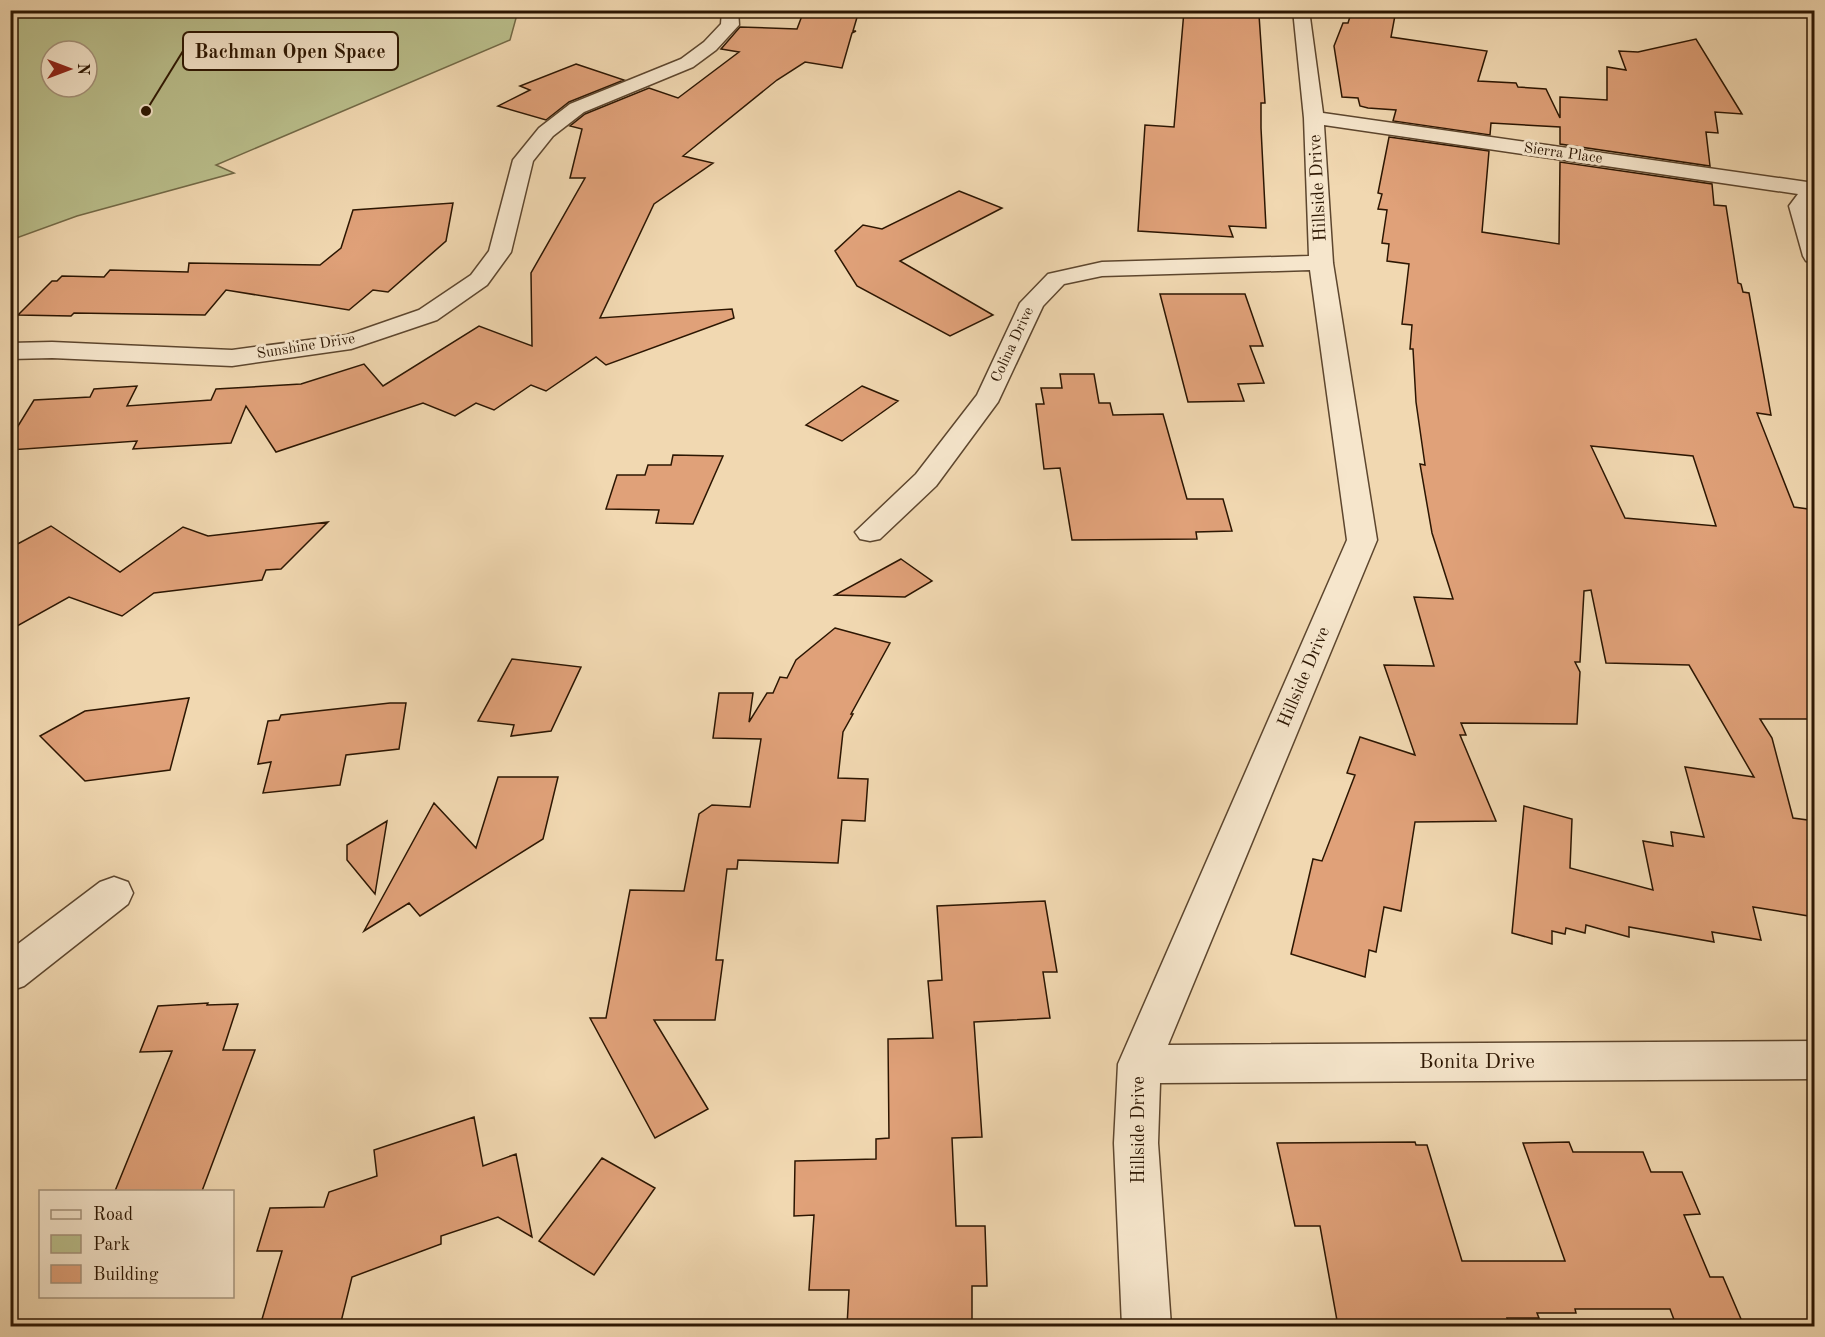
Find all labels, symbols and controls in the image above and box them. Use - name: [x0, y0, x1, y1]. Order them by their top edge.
- callout: Bachman Open Space: [183, 32, 398, 70]
- north arrow: [39, 39, 99, 99]
- text: Bachman Open Space: [194, 43, 386, 63]
- text: N: [74, 63, 90, 76]
- street label: Hillside Drive: [1306, 134, 1330, 242]
- street label: Sierra Place: [1523, 141, 1603, 167]
- street label: Colina Drive: [989, 305, 1037, 385]
- street label: Sunshine Drive: [256, 332, 356, 362]
- street label: Hillside Drive: [1275, 624, 1333, 730]
- street label: Bonita Drive: [1419, 1052, 1535, 1073]
- street label: Hillside Drive: [1130, 1076, 1148, 1184]
- legend: [39, 1190, 234, 1298]
- text: Road: [93, 1206, 133, 1224]
- text: Park: [93, 1236, 130, 1254]
- text: Building: [93, 1266, 159, 1284]

